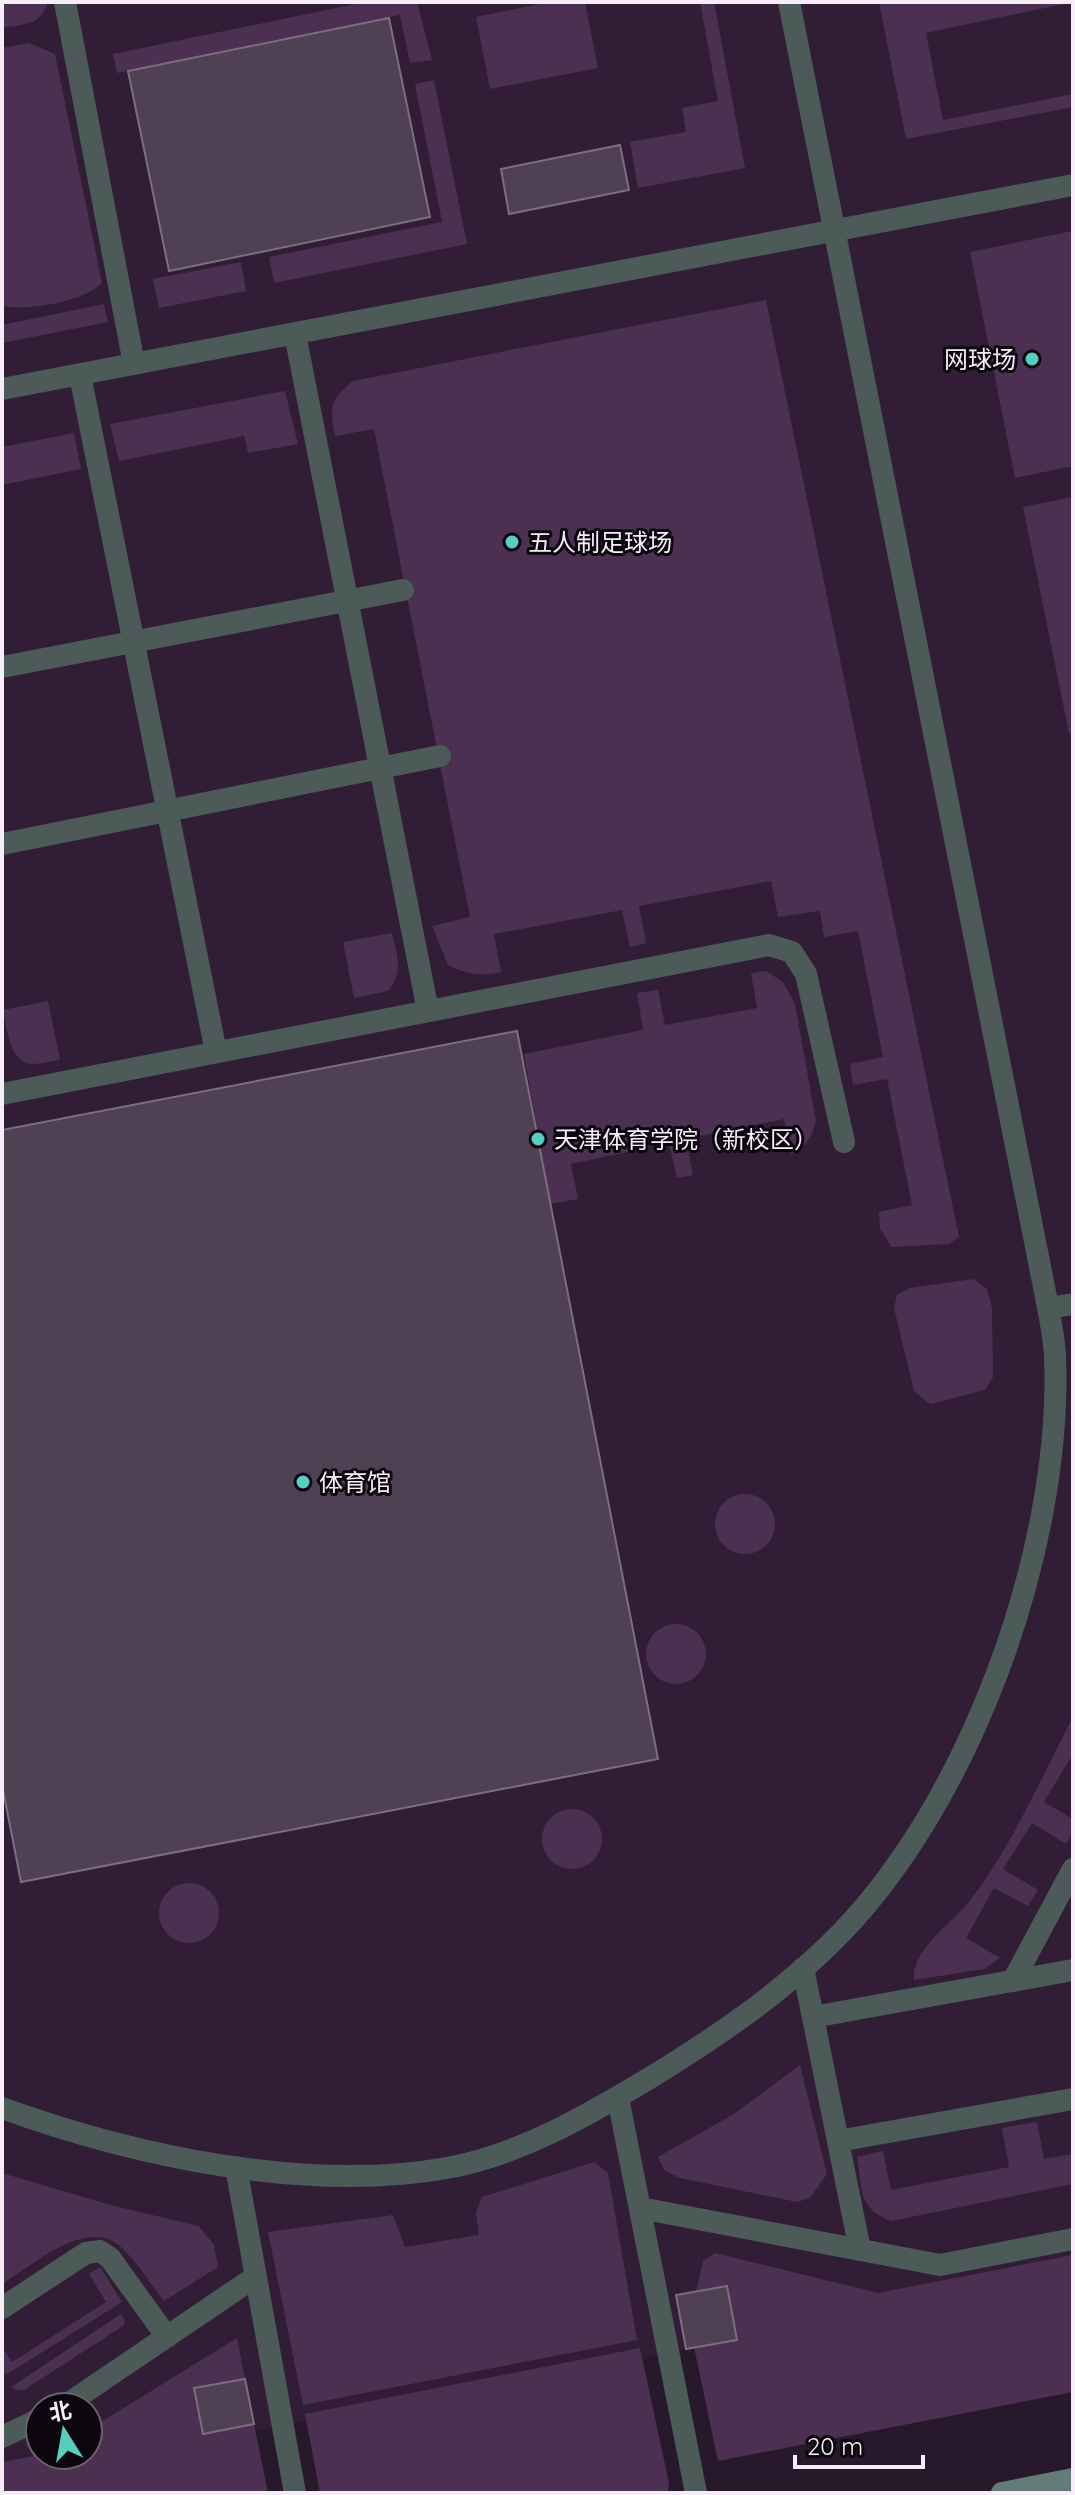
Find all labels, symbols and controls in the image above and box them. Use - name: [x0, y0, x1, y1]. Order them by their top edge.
- place label: 网球场: [944, 344, 1016, 374]
- marker: 网球场: [1023, 350, 1041, 368]
- place label: 五人制足球场: [528, 527, 672, 557]
- marker: 五人制足球场: [503, 533, 521, 551]
- place label: 天津体育学院（新校区）: [554, 1124, 818, 1154]
- marker: 天津体育学院（新校区）: [529, 1130, 547, 1148]
- place label: 体育馆: [319, 1467, 391, 1497]
- marker: 体育馆: [294, 1473, 312, 1491]
- north arrow: [24, 2391, 104, 2471]
- text: 北: [47, 2396, 74, 2427]
- scale bar: [795, 2419, 923, 2469]
- text: 20 m: [807, 2431, 863, 2461]

